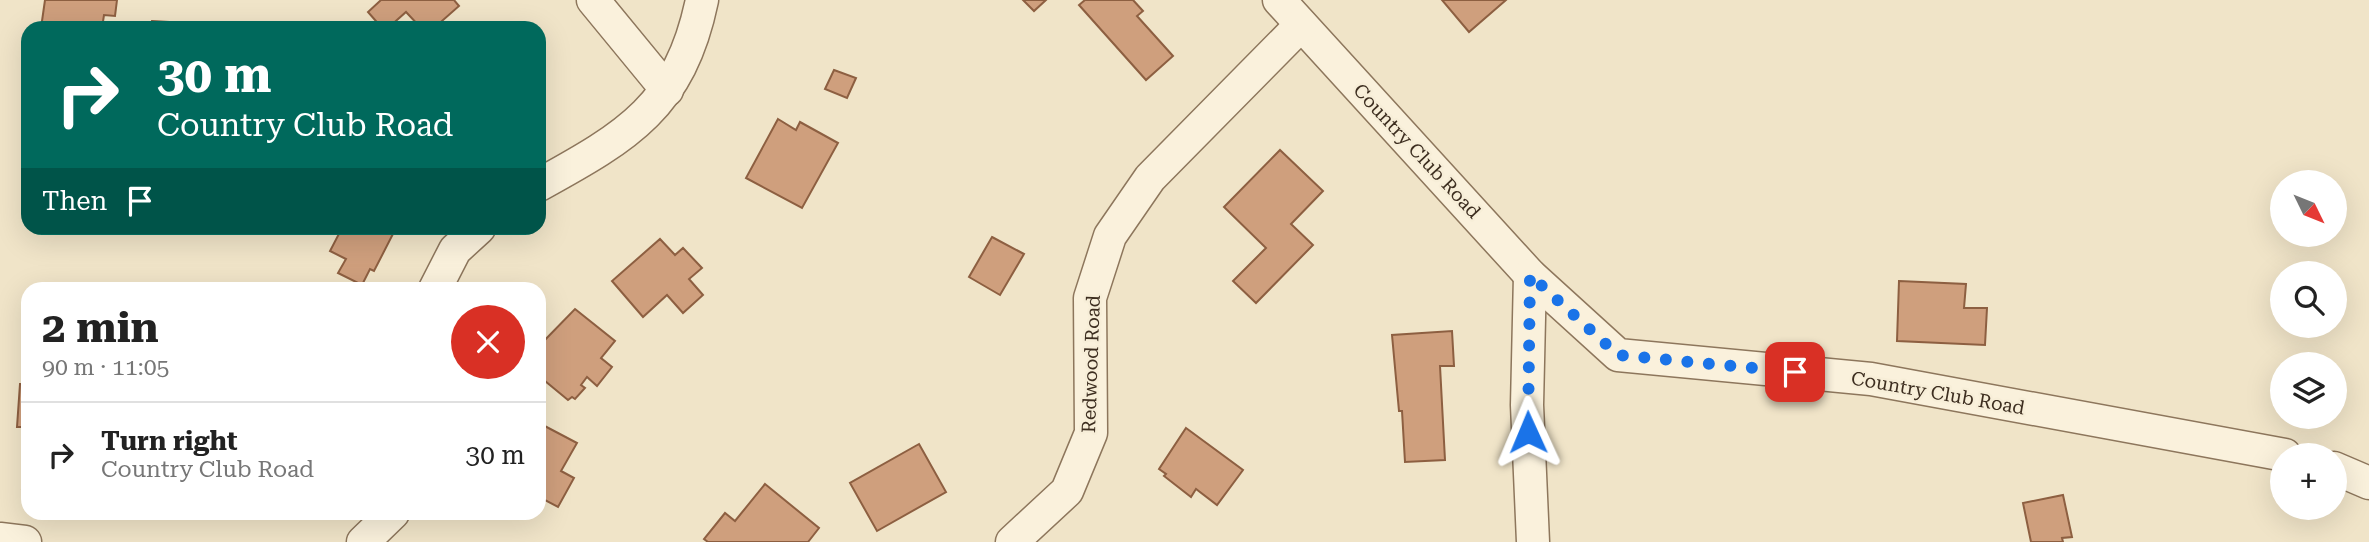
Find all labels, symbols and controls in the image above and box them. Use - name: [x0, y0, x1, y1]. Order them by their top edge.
- text: 30 m: [157, 47, 272, 104]
- icon: right: [42, 49, 133, 140]
- street label: Country Club Road: [1349, 79, 1485, 223]
- text: Country Club Road: [157, 106, 453, 144]
- north arrow: [2270, 170, 2347, 247]
- map controls: [2270, 170, 2347, 520]
- icon: arrive: [121, 182, 159, 220]
- text: Then: [42, 186, 107, 216]
- button: search: [2270, 261, 2347, 338]
- street label: Redwood Road: [1077, 295, 1105, 433]
- text: 2 min: [42, 303, 159, 352]
- button: close: [451, 305, 525, 379]
- pin: [1765, 342, 1825, 402]
- button: layers: [2270, 352, 2347, 429]
- icon: arrive: [1776, 353, 1814, 391]
- text: 90 m · 11:05: [42, 354, 169, 381]
- street label: Country Club Road: [1849, 366, 2027, 420]
- position arrow: [1491, 395, 1565, 469]
- text: Turn right: [101, 426, 237, 456]
- icon: right: [42, 436, 80, 474]
- text: 30 m: [466, 440, 525, 470]
- button: +: [2270, 443, 2347, 520]
- text: Country Club Road: [101, 456, 314, 483]

